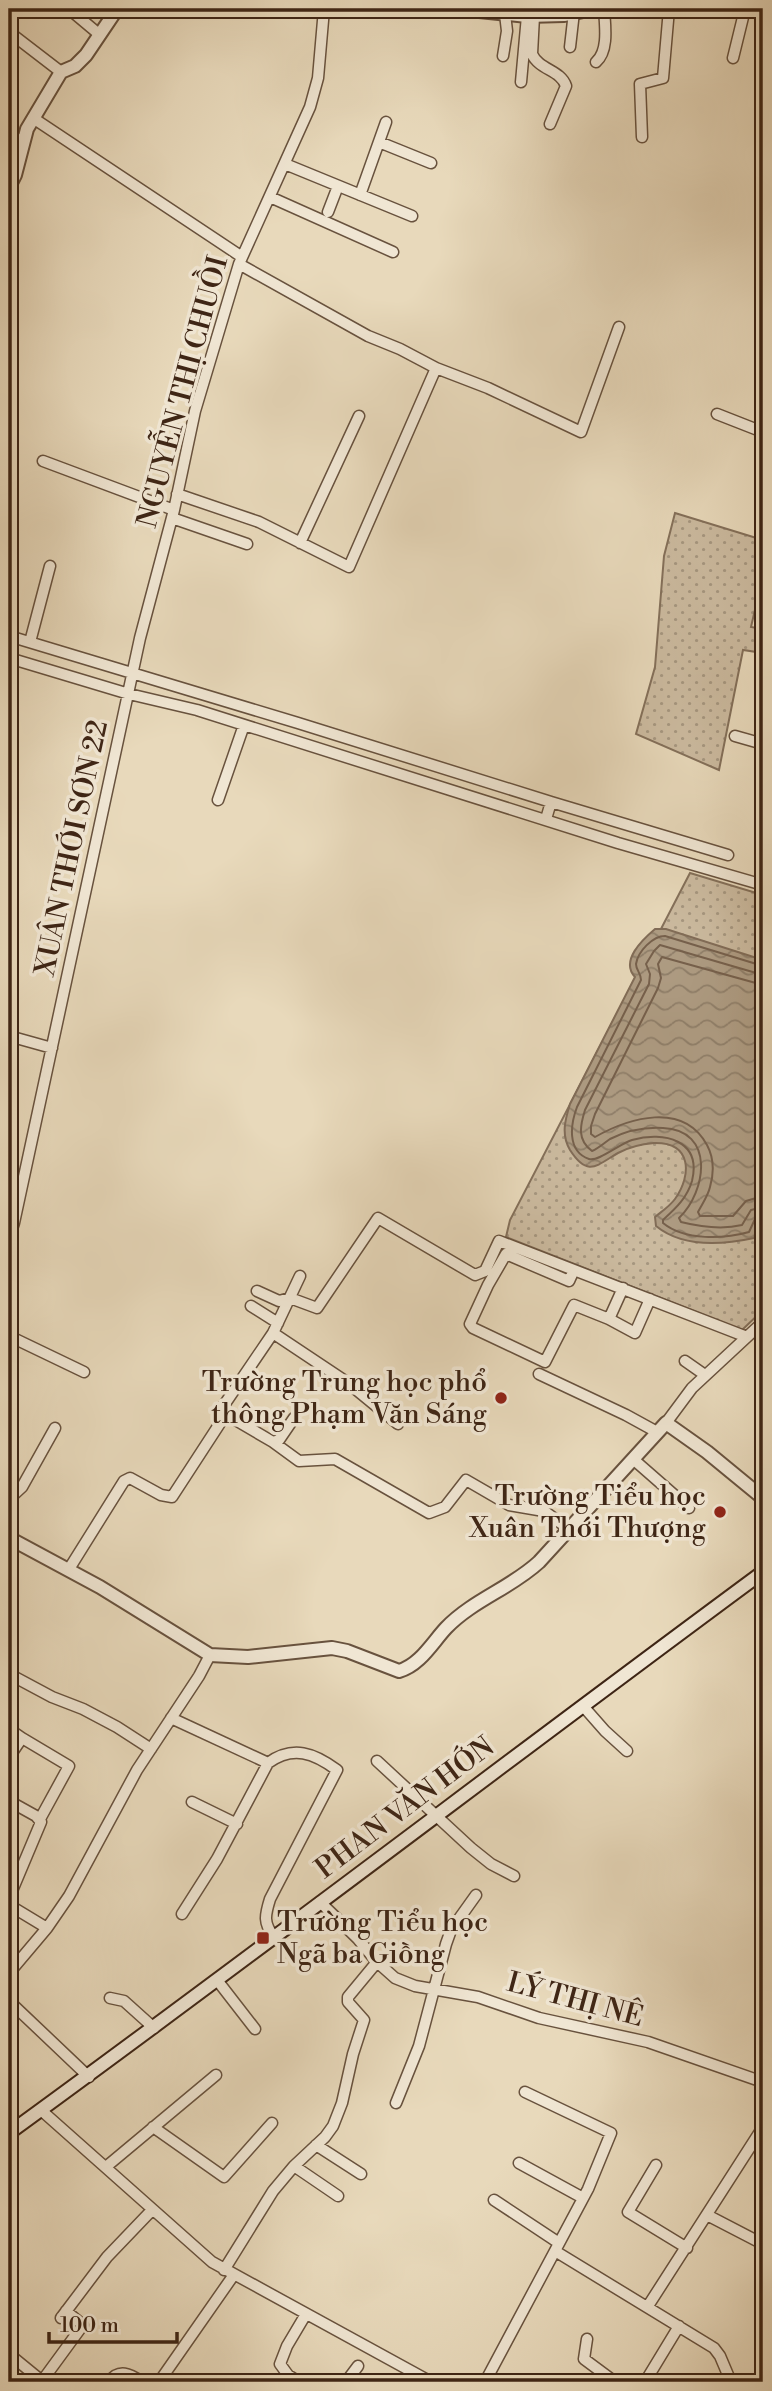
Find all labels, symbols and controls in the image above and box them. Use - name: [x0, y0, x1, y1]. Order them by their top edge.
- street label: NGUYỄN THỊ CHUỒI: [124, 250, 236, 532]
- street label: XUÂN THỚI SƠN 22: [26, 716, 116, 980]
- place label: Trường Trung học phổ thông Phạm Văn Sáng: [202, 1365, 487, 1432]
- marker: Trường Trung học phổ thông Phạm Văn Sáng: [493, 1390, 509, 1406]
- place label: Trường Tiểu học Xuân Thới Thượng: [468, 1479, 706, 1546]
- marker: Trường Tiểu học Xuân Thới Thượng: [712, 1504, 728, 1520]
- street label: PHAN VĂN HỚN: [308, 1728, 501, 1887]
- place label: Trường Tiểu học Ngã ba Giồng: [277, 1905, 488, 1972]
- marker: Trường Tiểu học Ngã ba Giồng: [255, 1930, 271, 1946]
- street label: LÝ THỊ NÊ: [503, 1963, 648, 2035]
- scale bar: [49, 2300, 177, 2344]
- text: 100 m: [60, 2313, 119, 2339]

